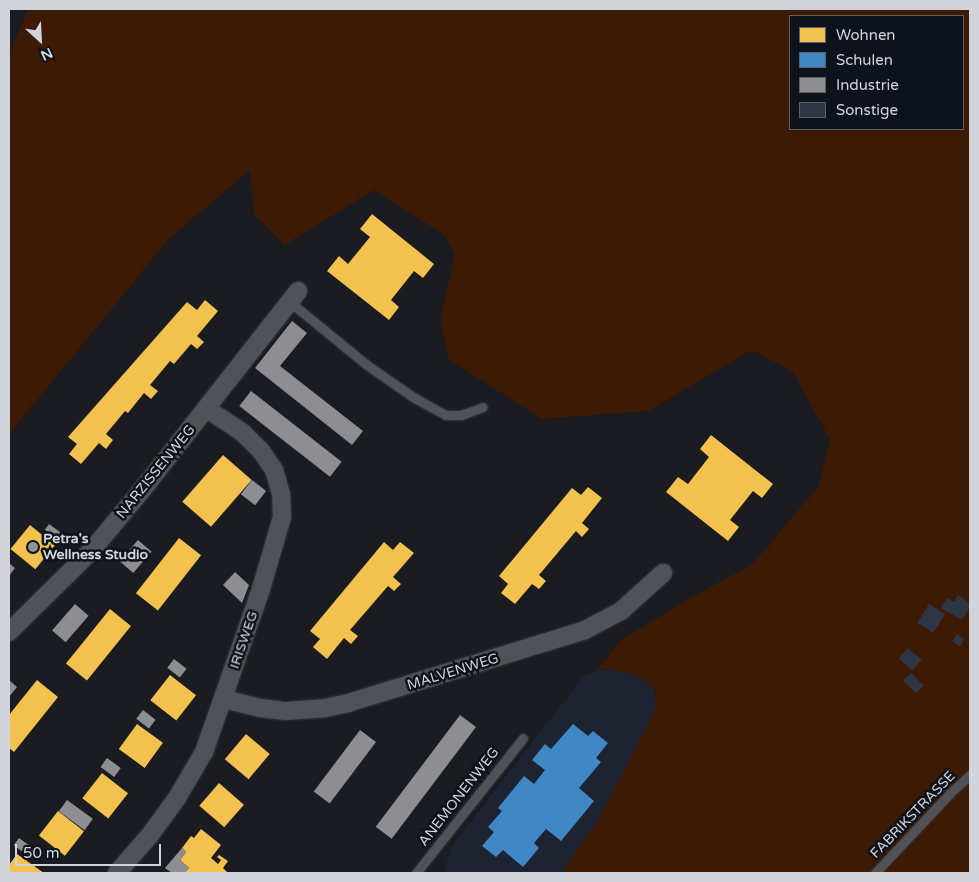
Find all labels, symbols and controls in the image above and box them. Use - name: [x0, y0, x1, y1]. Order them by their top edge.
- north arrow: [15, 15, 65, 65]
- legend: [789, 15, 964, 130]
- text: Wohnen: [836, 26, 896, 44]
- text: N: [38, 44, 55, 64]
- text: Schulen: [836, 51, 893, 69]
- text: Industrie: [836, 76, 899, 94]
- text: Sonstige: [836, 101, 898, 119]
- street label: NARZISSENWEG: [113, 422, 199, 522]
- place label: Petra's Wellness Studio: [43, 531, 148, 564]
- marker: Petra's Wellness Studio: [27, 541, 39, 553]
- street label: IRISWEG: [226, 609, 262, 671]
- street label: MALVENWEG: [405, 650, 501, 694]
- street label: ANEMONENWEG: [415, 744, 503, 850]
- street label: FABRIKSTRASSE: [867, 768, 959, 862]
- scale bar: [18, 834, 164, 866]
- text: 50 m: [23, 844, 60, 862]

